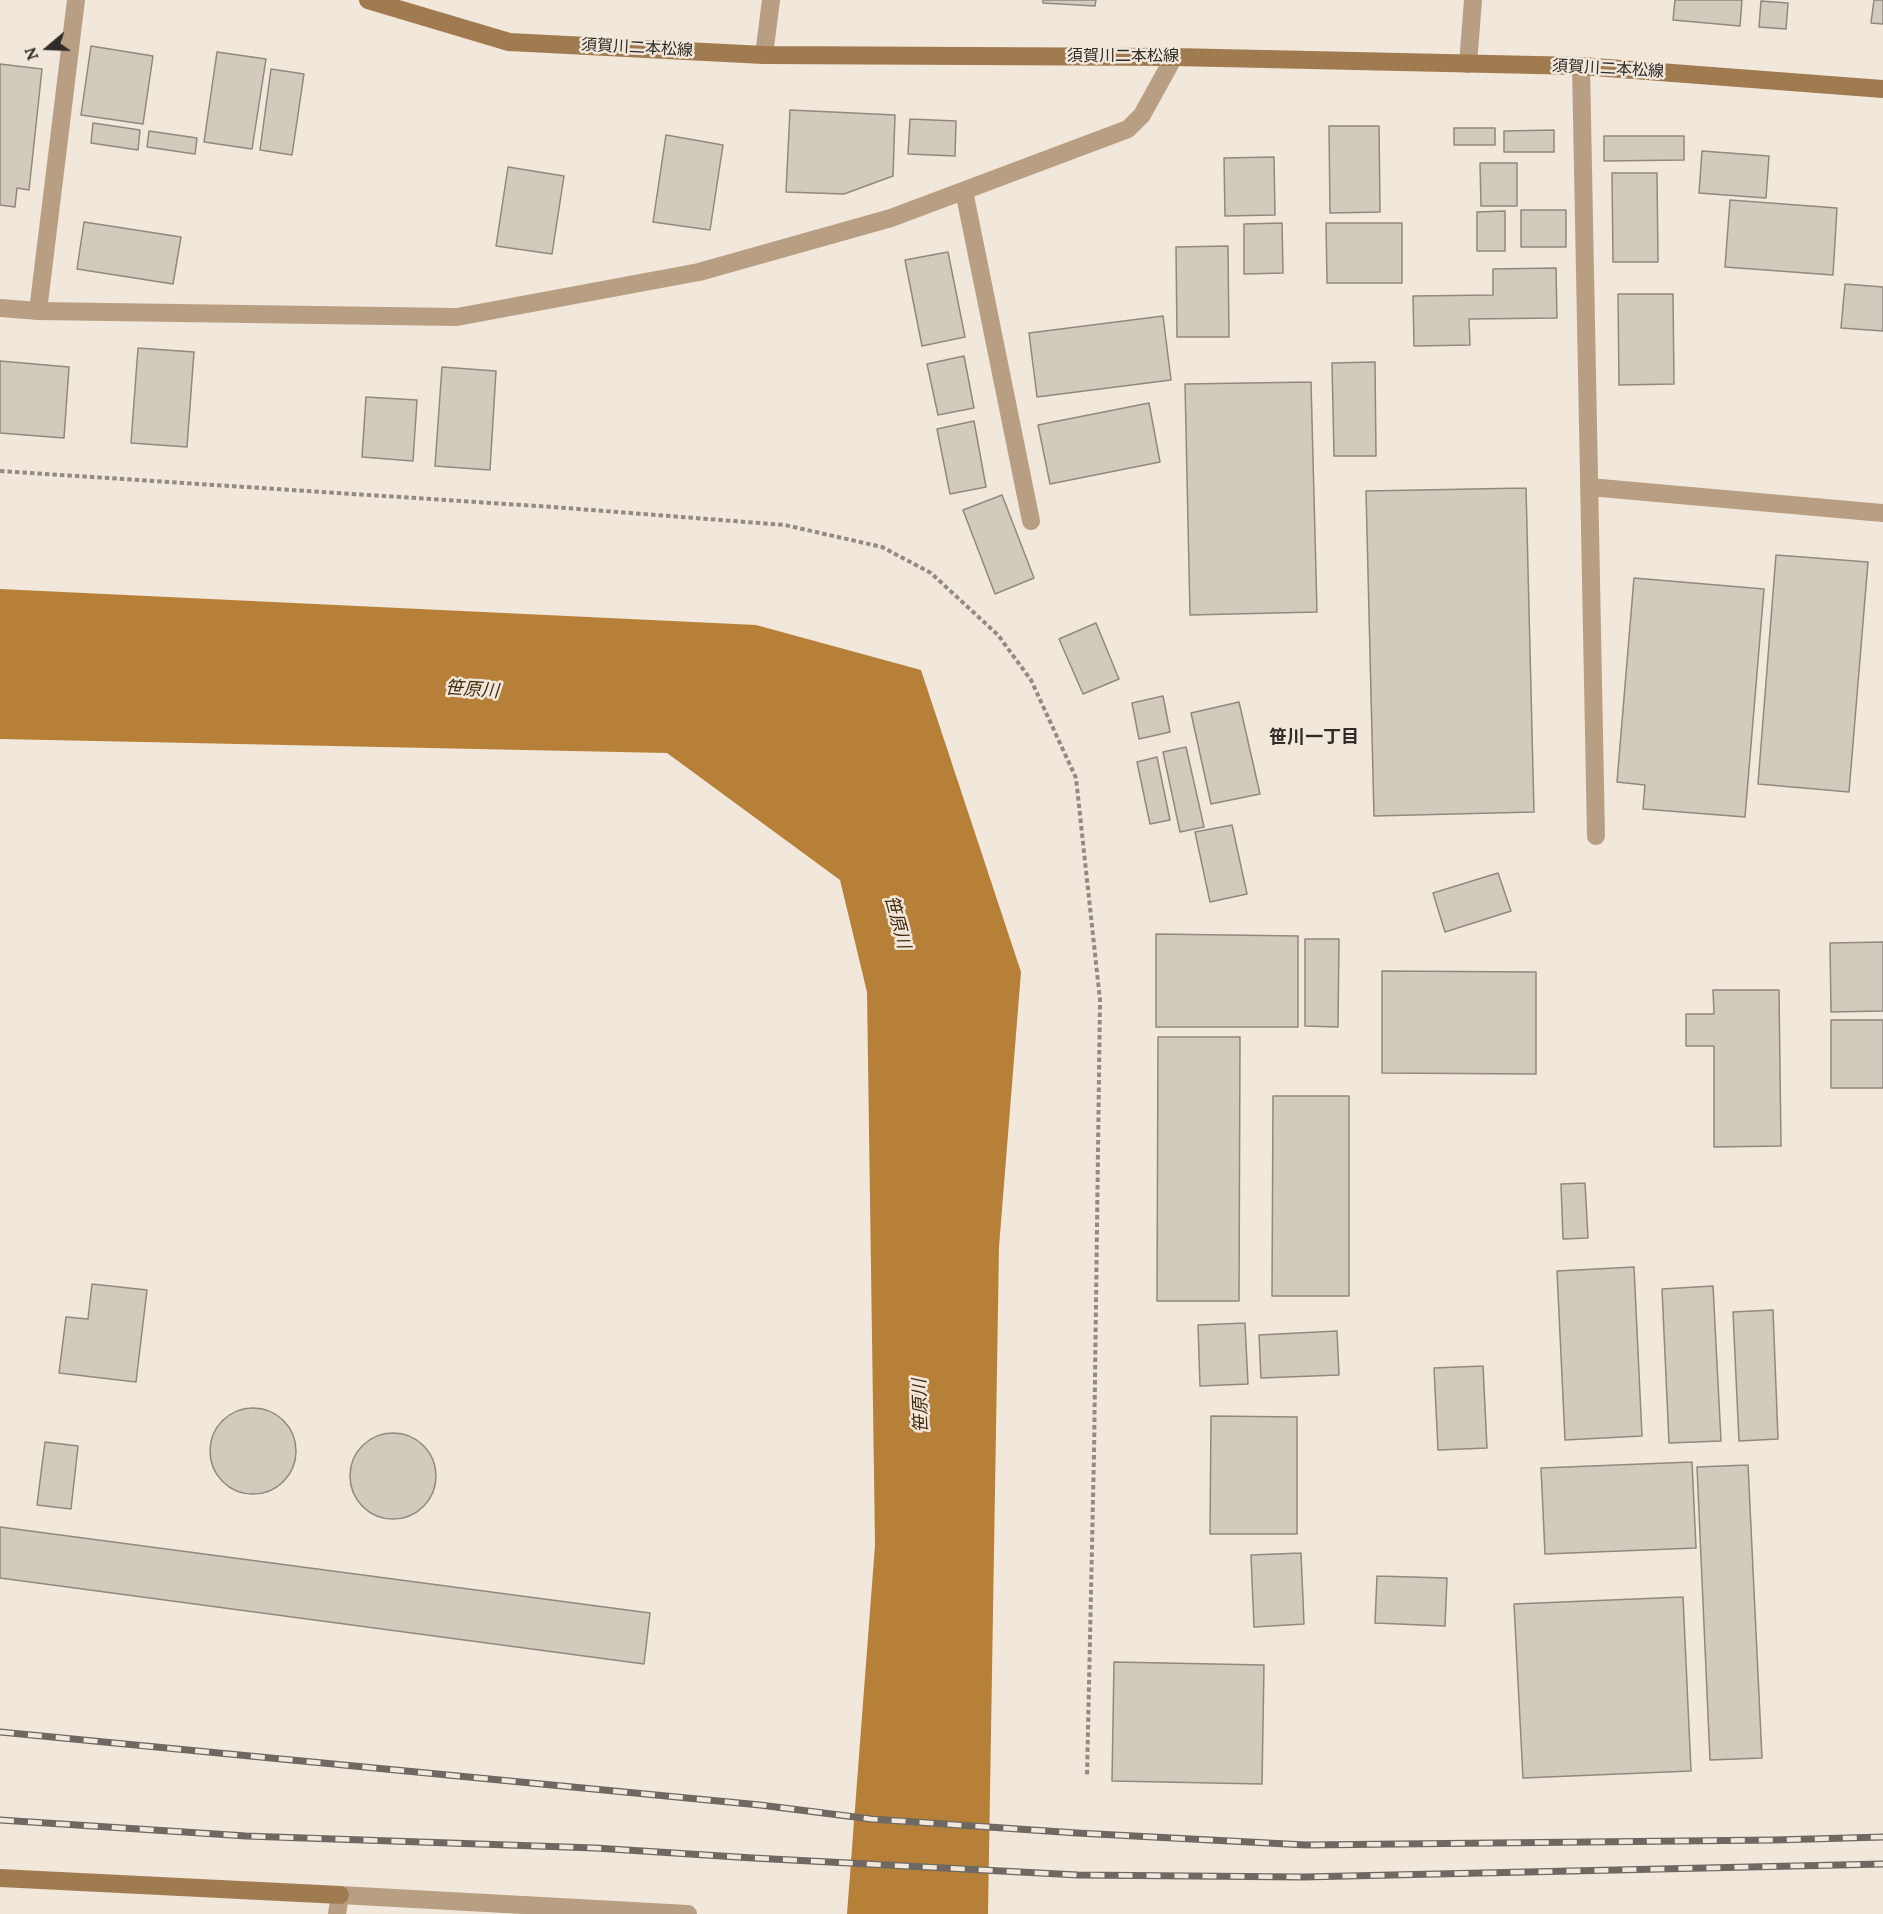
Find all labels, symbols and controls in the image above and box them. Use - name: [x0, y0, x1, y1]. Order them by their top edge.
- north arrow: [18, 18, 78, 78]
- street label: 須賀川二本松線: [581, 35, 693, 61]
- text: N: [20, 45, 42, 63]
- street label: 須賀川二本松線: [1067, 46, 1179, 66]
- street label: 須賀川二本松線: [1552, 56, 1664, 82]
- water label: 笹原川: [444, 677, 500, 703]
- district label: 笹川一丁目: [1269, 727, 1359, 749]
- water label: 笹原川: [880, 893, 914, 951]
- water label: 笹原川: [909, 1379, 933, 1433]

